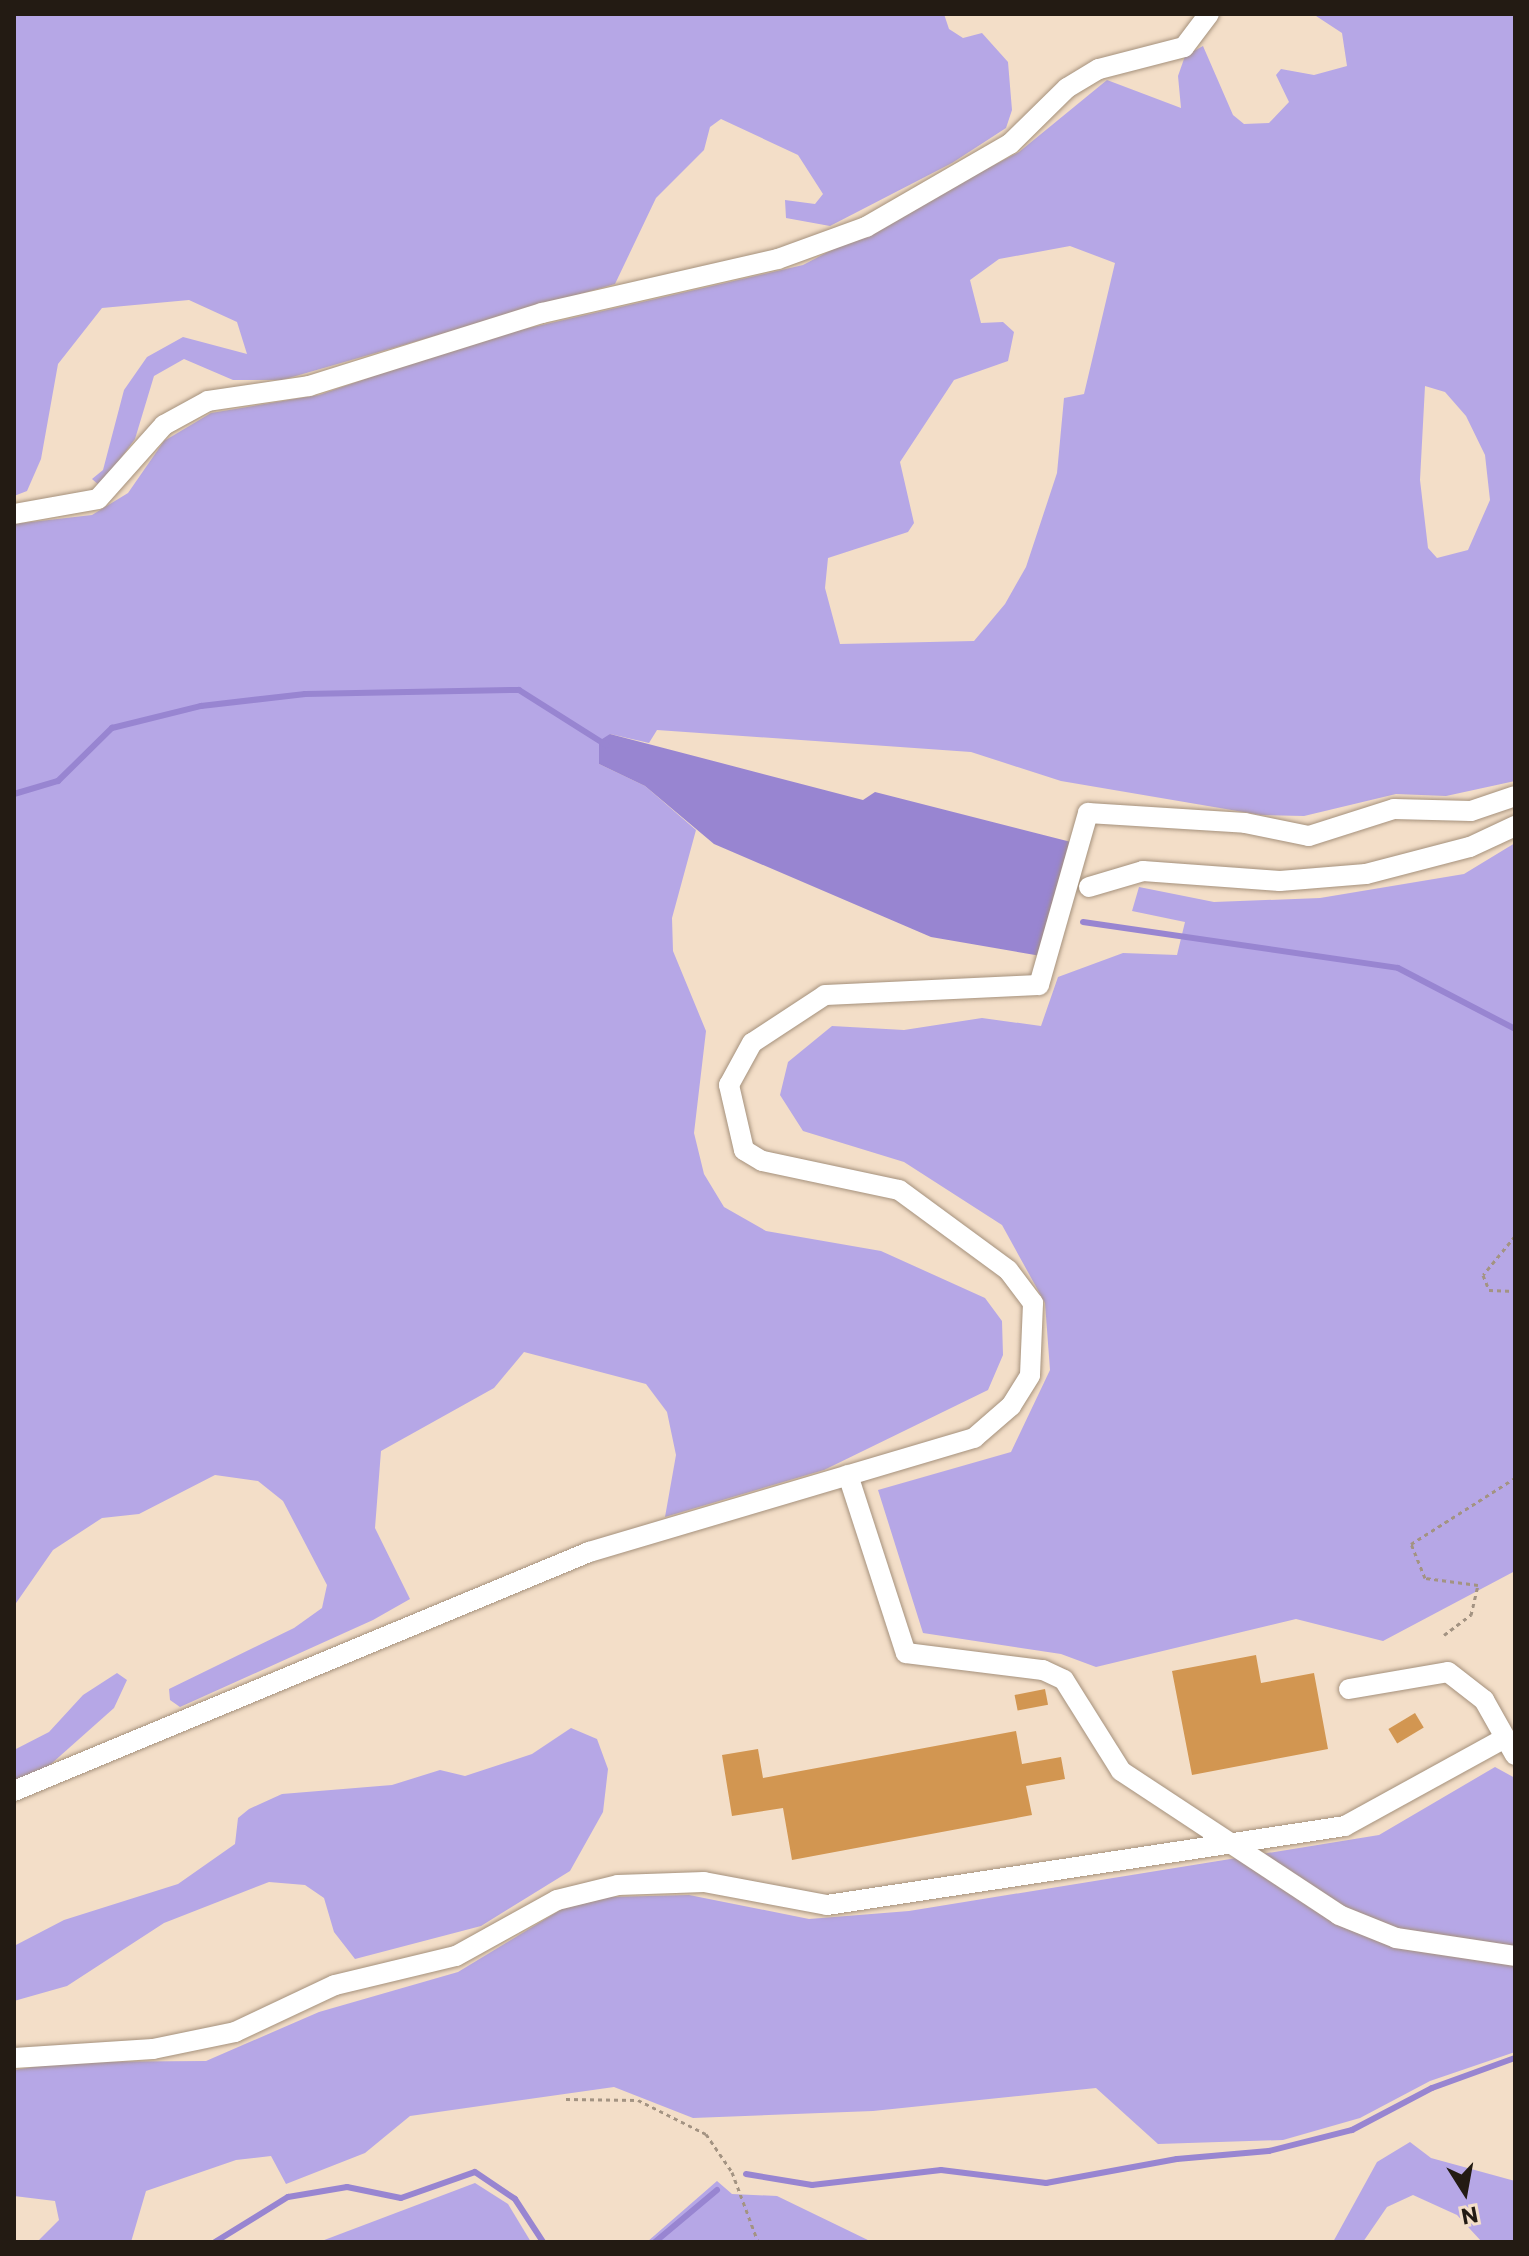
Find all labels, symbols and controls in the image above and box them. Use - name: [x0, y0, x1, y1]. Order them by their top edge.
- north arrow: [1425, 2152, 1505, 2232]
- text: N: [1459, 2201, 1480, 2231]

